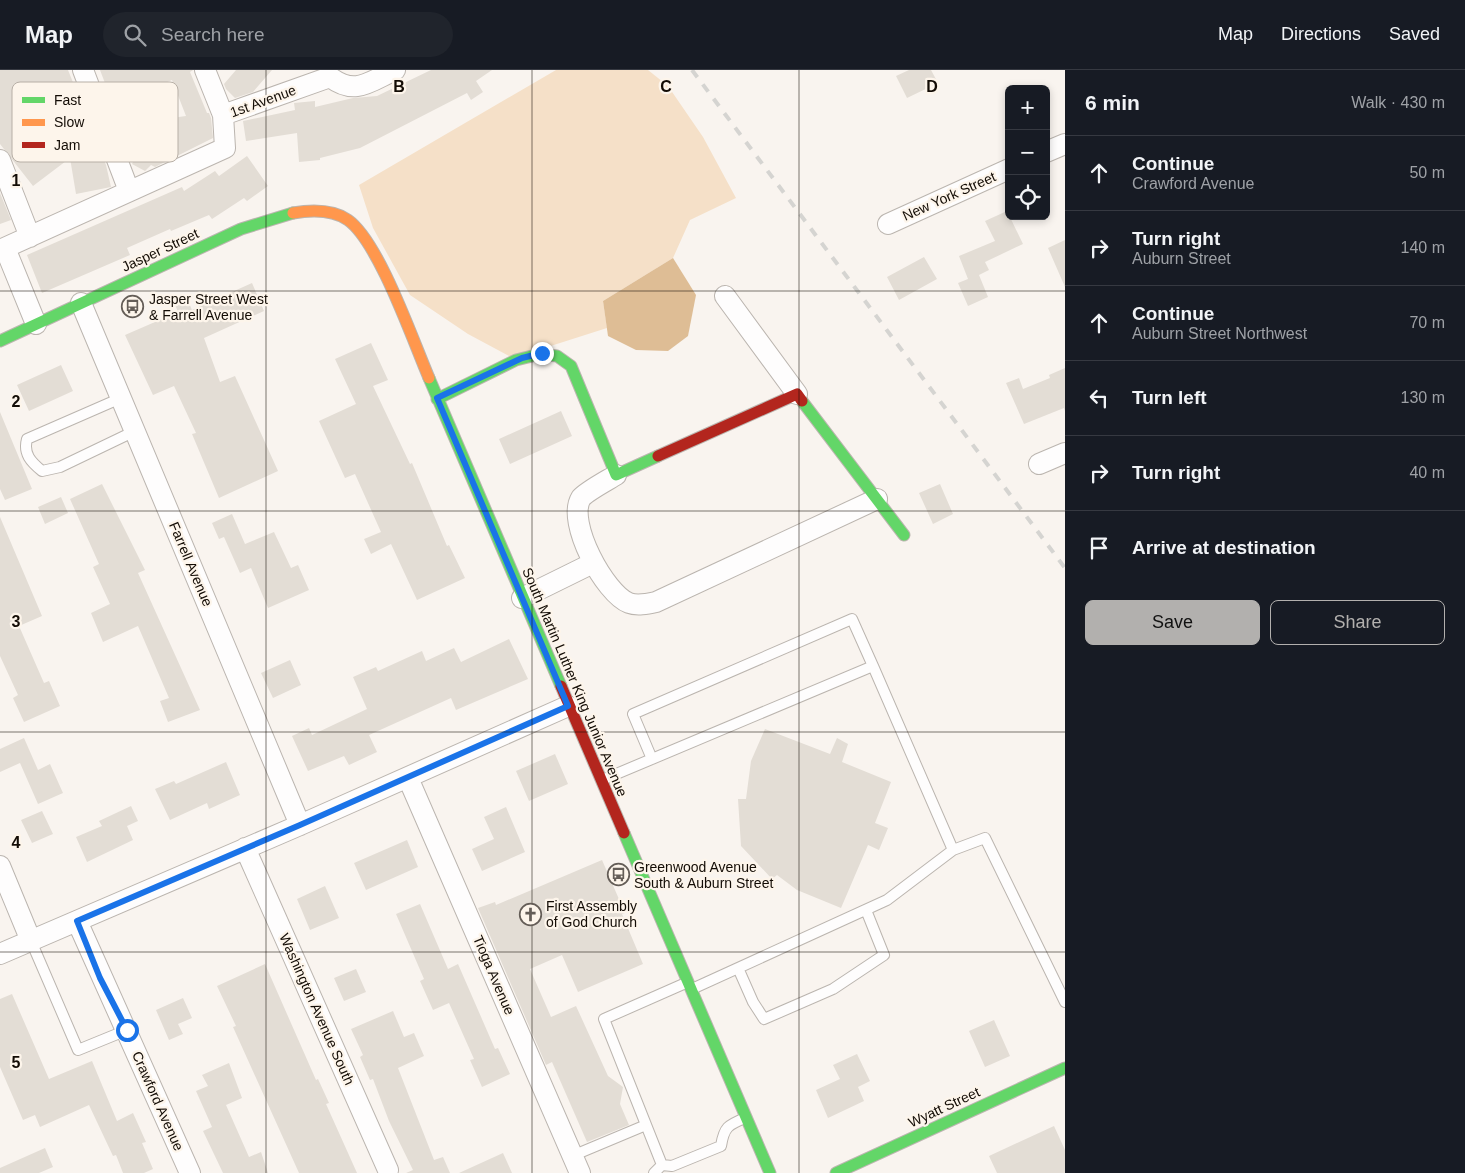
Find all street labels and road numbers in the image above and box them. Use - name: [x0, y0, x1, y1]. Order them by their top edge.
- street label: 1st Avenue: [228, 82, 298, 120]
- street label: New York Street: [900, 168, 998, 224]
- street label: Jasper Street: [119, 225, 201, 275]
- street label: Farrell Avenue: [166, 519, 216, 609]
- street label: South Martin Luther King Junior Avenue: [519, 565, 631, 799]
- street label: Washington Avenue South: [276, 931, 358, 1087]
- street label: Tioga Avenue: [470, 933, 518, 1017]
- street label: Crawford Avenue: [129, 1049, 187, 1153]
- street label: Wyatt Street: [906, 1083, 982, 1131]

